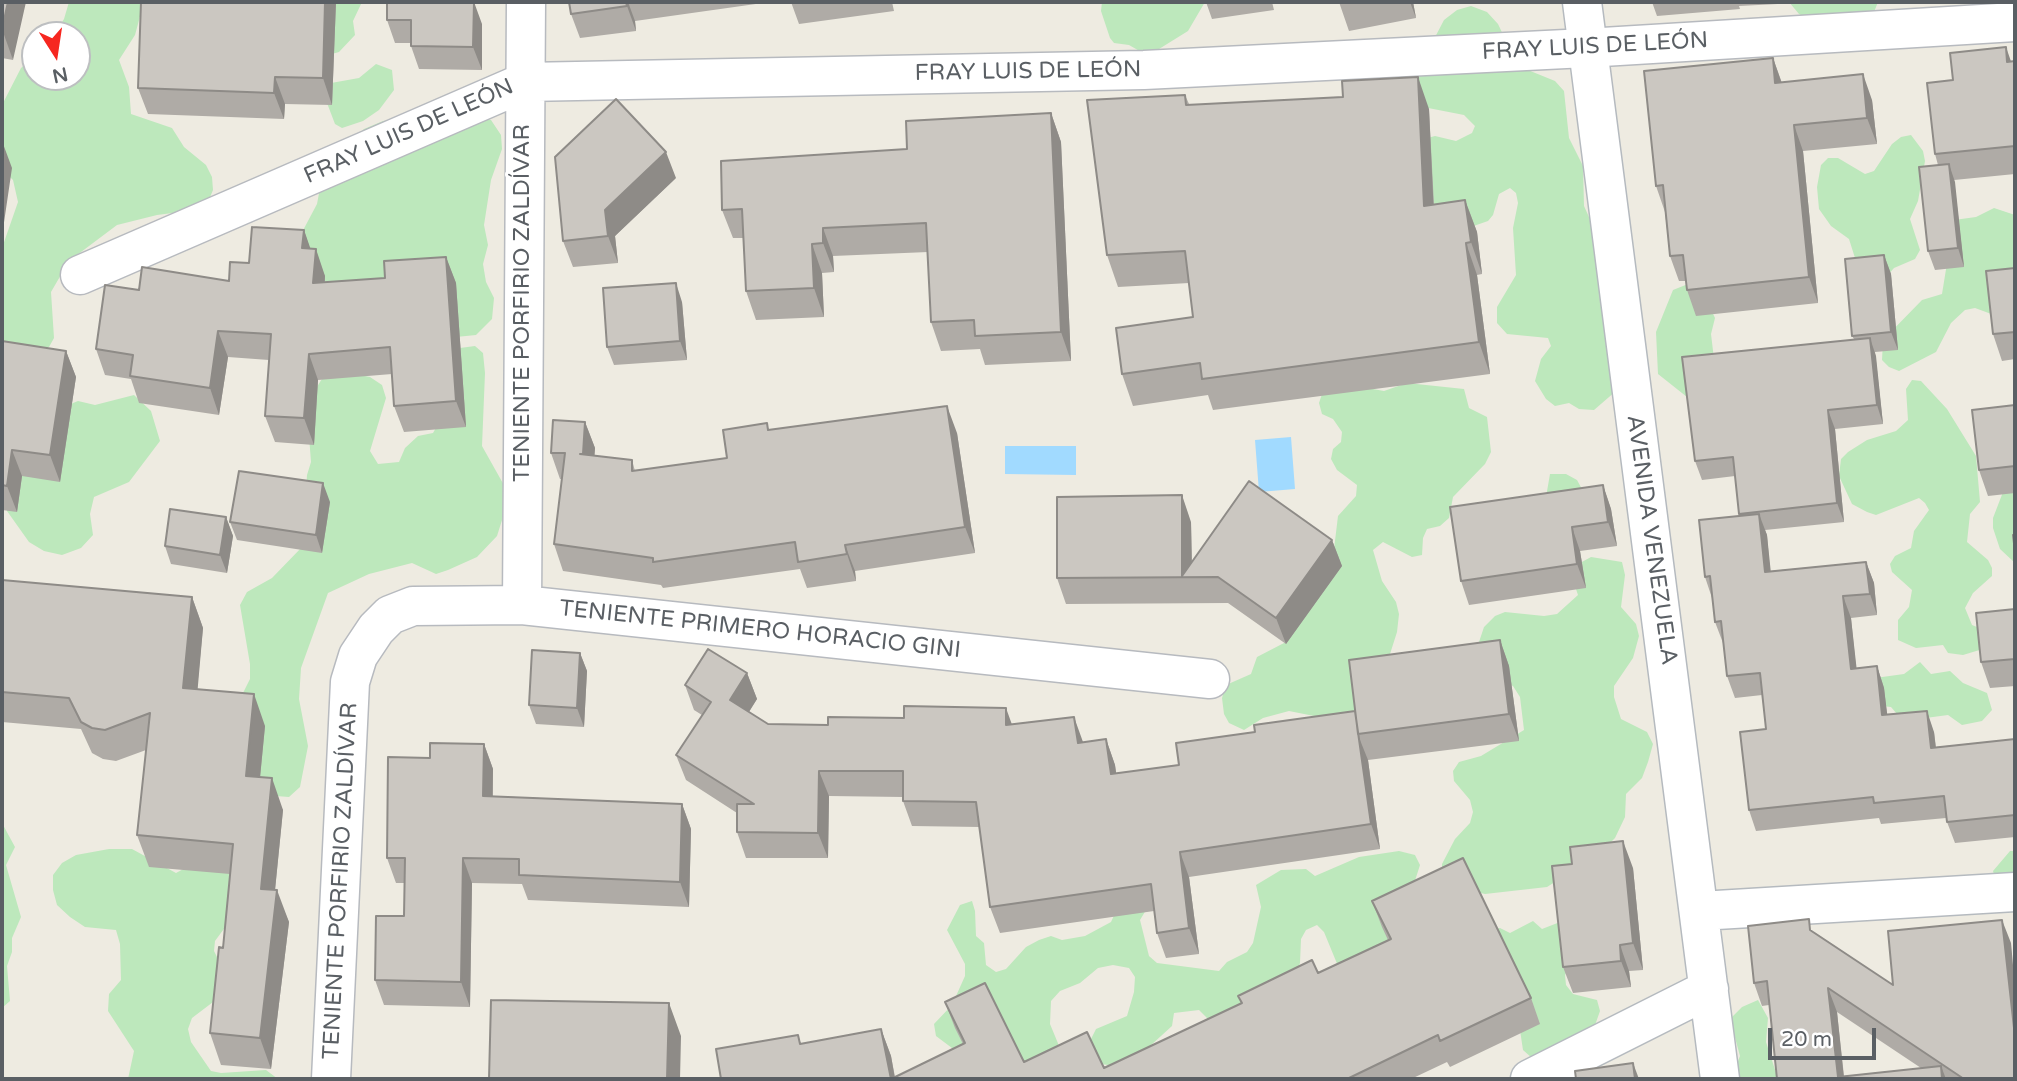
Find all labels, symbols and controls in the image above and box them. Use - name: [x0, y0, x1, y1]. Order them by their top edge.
- north arrow: [21, 21, 91, 91]
- street label: FRAY LUIS DE LEÓN: [1481, 27, 1709, 67]
- street label: FRAY LUIS DE LEÓN: [914, 56, 1142, 88]
- text: N: [50, 62, 70, 87]
- street label: FRAY LUIS DE LEÓN: [300, 73, 518, 191]
- street label: TENIENTE PORFIRIO ZALDÍVAR: [509, 124, 537, 482]
- street label: AVENIDA VENEZUELA: [1620, 413, 1682, 667]
- street label: TENIENTE PRIMERO HORACIO GINI: [558, 595, 962, 665]
- street label: TENIENTE PORFIRIO ZALDÍVAR: [318, 702, 364, 1060]
- scale bar: [1772, 1014, 1881, 1058]
- text: 20 m: [1781, 1027, 1832, 1052]

